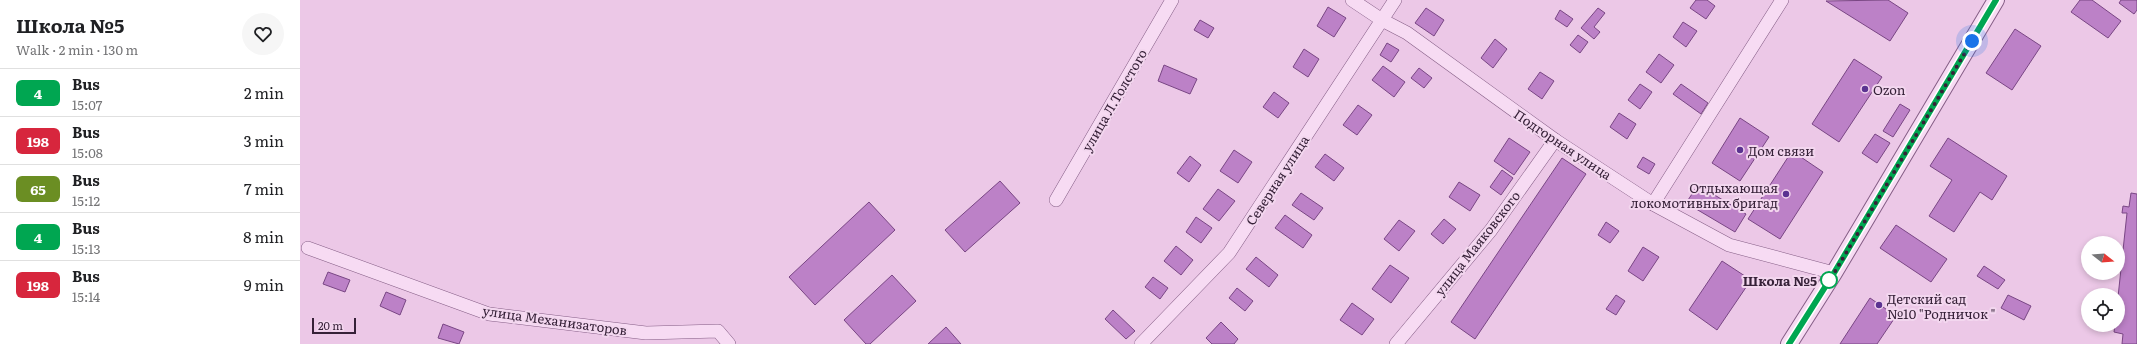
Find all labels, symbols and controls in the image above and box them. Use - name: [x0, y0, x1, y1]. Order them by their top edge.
- text: Школа №5: [16, 11, 124, 39]
- button: heart: [242, 13, 284, 55]
- your location: [1962, 31, 1982, 51]
- text: Walk · 2 min · 130 m: [16, 40, 138, 59]
- street label: улица Л.Толстого: [1077, 45, 1151, 155]
- text: Bus: [72, 72, 100, 95]
- place label: Ozon: [1873, 80, 1906, 99]
- text: 2 min: [244, 81, 284, 104]
- text: 4: [34, 83, 42, 103]
- marker: Ozon: [1860, 84, 1870, 94]
- text: 15:07: [72, 95, 102, 114]
- street label: Подгорная улица: [1510, 104, 1616, 184]
- text: Bus: [72, 120, 100, 143]
- text: 3 min: [243, 129, 284, 152]
- text: 198: [27, 131, 49, 151]
- street label: Северная улица: [1241, 131, 1313, 229]
- place label: Дом связи: [1748, 141, 1814, 160]
- text: 15:08: [72, 143, 103, 162]
- marker: Дом связи: [1735, 145, 1745, 155]
- text: Bus: [72, 168, 100, 191]
- text: 7 min: [244, 177, 284, 200]
- place label: Отдыхающая локомотивных бригад: [1631, 178, 1778, 212]
- text: 65: [30, 179, 46, 199]
- street label: улица Маяковского: [1430, 186, 1524, 299]
- marker: Отдыхающая локомотивных бригад: [1781, 189, 1791, 199]
- text: 15:12: [72, 191, 100, 210]
- text: Bus: [72, 216, 100, 239]
- text: 8 min: [243, 225, 284, 248]
- text: 4: [34, 227, 42, 247]
- north arrow: [2081, 236, 2125, 280]
- map controls: [2081, 236, 2125, 332]
- text: 15:13: [72, 239, 101, 258]
- text: Bus: [72, 264, 100, 287]
- place label: Школа №5: [1743, 271, 1817, 290]
- marker: Школа №5: [1820, 271, 1838, 289]
- text: 9 min: [244, 273, 284, 296]
- text: 198: [27, 275, 49, 295]
- text: 15:14: [72, 287, 100, 306]
- button: locate: [2081, 288, 2125, 332]
- place label: Детский сад №10 "Родничок ": [1887, 289, 1996, 323]
- street label: улица Механизаторов: [482, 300, 628, 340]
- marker: Детский сад №10 "Родничок ": [1874, 300, 1884, 310]
- scale bar: [312, 316, 356, 335]
- text: 20 m: [318, 317, 343, 333]

